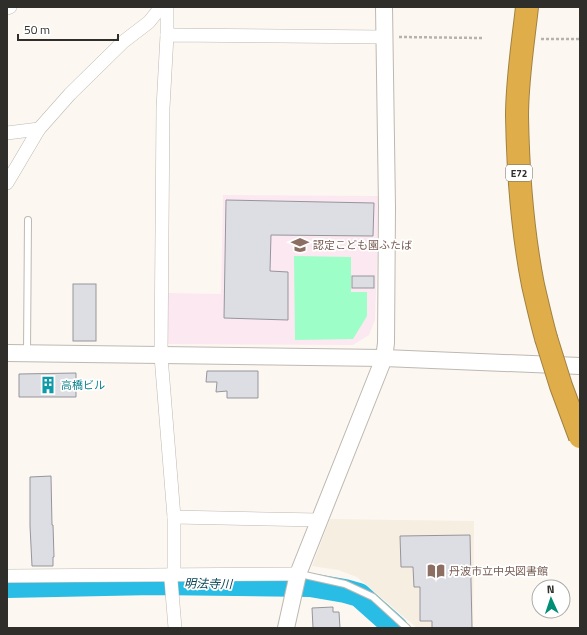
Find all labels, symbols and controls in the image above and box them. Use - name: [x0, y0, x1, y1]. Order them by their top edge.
- scale bar: [18, 16, 118, 42]
- text: 50 m: [24, 20, 50, 39]
- road number: E72: [506, 165, 532, 181]
- school or university icon: 認定こども園ふたば: [290, 235, 310, 255]
- place label: 認定こども園ふたば: [313, 237, 412, 253]
- building icon: 高橋ビル: [38, 375, 58, 395]
- place label: 高橋ビル: [61, 377, 105, 393]
- library icon: 丹波市立中央図書館: [426, 561, 446, 581]
- place label: 丹波市立中央図書館: [449, 563, 548, 579]
- water label: 明法寺川: [184, 574, 234, 593]
- north arrow: [531, 579, 571, 619]
- text: N: [546, 581, 555, 597]

